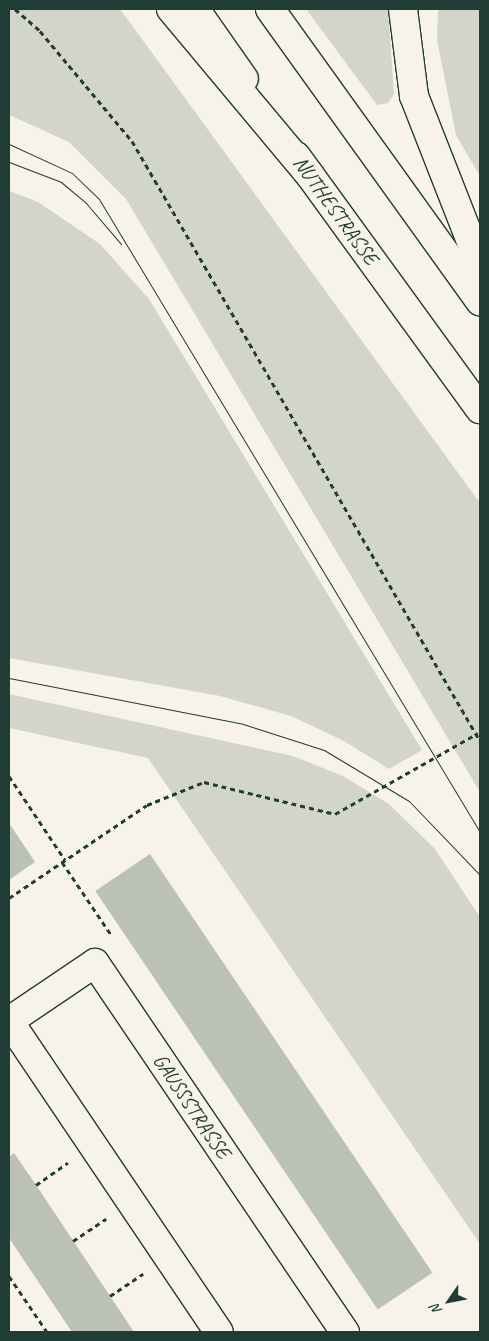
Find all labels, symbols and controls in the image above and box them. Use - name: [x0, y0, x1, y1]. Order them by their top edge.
- street label: NUTHESTRASSE: [288, 151, 384, 269]
- street label: GAUSSSTRASSE: [148, 1049, 236, 1163]
- north arrow: [424, 1276, 474, 1326]
- text: N: [427, 1301, 445, 1318]

